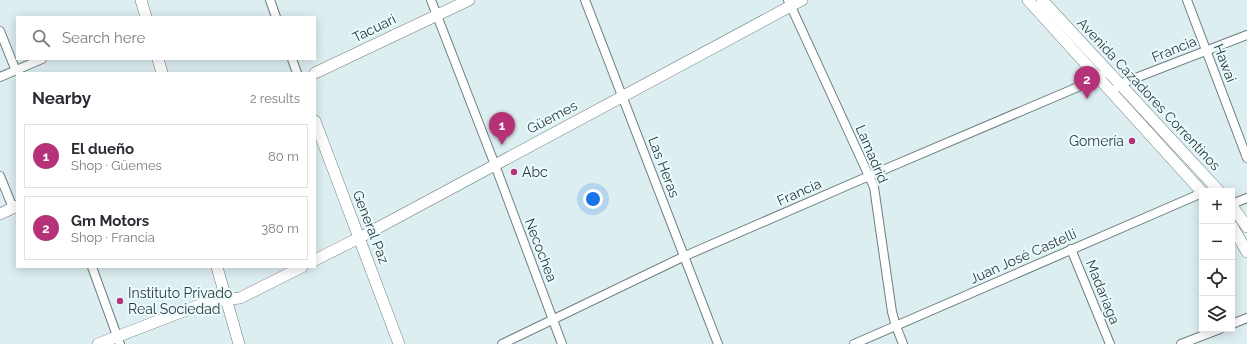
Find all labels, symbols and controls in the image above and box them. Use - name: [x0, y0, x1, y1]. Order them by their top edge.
- street label: Tacuari: [350, 11, 398, 45]
- street label: Avenida Cazadores Correntinos: [1074, 15, 1224, 174]
- search box: [16, 16, 316, 60]
- icon: search: [30, 27, 52, 49]
- text: Search here: [62, 29, 145, 47]
- street label: Francia: [1149, 33, 1199, 65]
- street label: Hawai: [1210, 42, 1240, 84]
- pin: 2: [1074, 66, 1100, 99]
- text: Nearby: [32, 88, 91, 108]
- text: 2 results: [250, 91, 300, 106]
- street label: Güemes: [524, 97, 580, 137]
- pin: 1: [489, 112, 515, 145]
- street label: Lamadrid: [853, 122, 891, 186]
- place label: Gomería: [1069, 133, 1124, 149]
- street label: Las Heras: [645, 134, 683, 200]
- marker: Gomería: [1127, 136, 1137, 146]
- text: El dueño: [71, 140, 134, 158]
- text: 1: [43, 149, 49, 164]
- text: 80 m: [268, 149, 299, 164]
- text: Shop · Güemes: [71, 158, 162, 173]
- place label: Abc: [522, 164, 548, 180]
- marker: Abc: [509, 167, 519, 177]
- street label: Francia: [774, 175, 824, 209]
- street label: General Paz: [350, 188, 392, 266]
- map controls: [1199, 188, 1235, 332]
- button: +: [1199, 188, 1235, 224]
- your location: [583, 189, 603, 209]
- text: Gm Motors: [71, 212, 149, 230]
- street label: Necochea: [522, 216, 560, 284]
- text: 2: [42, 221, 50, 236]
- text: 380 m: [261, 221, 299, 236]
- button: −: [1199, 224, 1235, 260]
- street label: Juan José Castelli: [967, 225, 1079, 287]
- text: Shop · Francia: [71, 230, 155, 245]
- street label: Madariaga: [1083, 257, 1123, 327]
- button: locate: [1199, 260, 1235, 296]
- place label: Instituto Privado Real Sociedad: [128, 285, 232, 317]
- marker: Instituto Privado Real Sociedad: [115, 296, 125, 306]
- button: layers: [1199, 296, 1235, 332]

